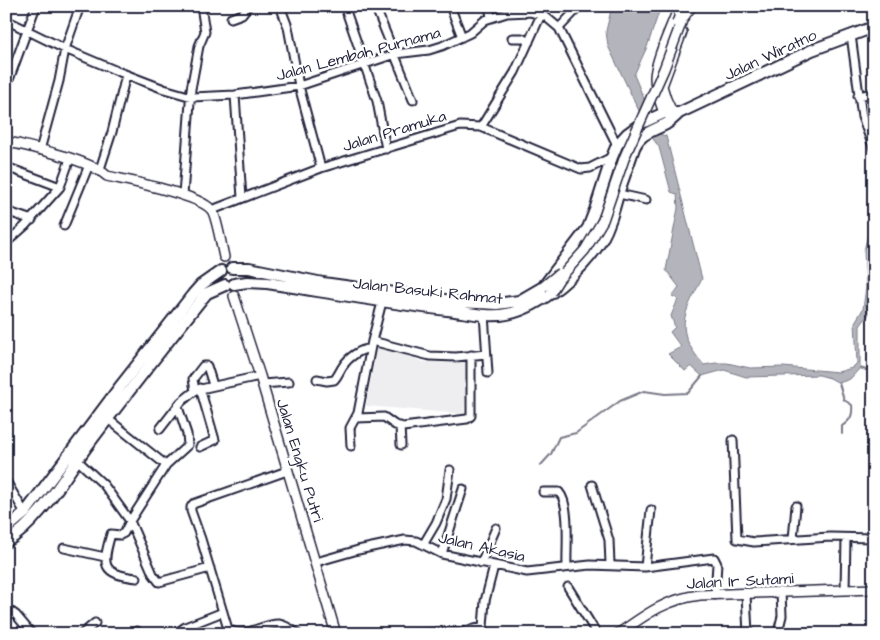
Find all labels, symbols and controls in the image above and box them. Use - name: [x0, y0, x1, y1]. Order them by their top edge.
- street label: Jalan Lembah Purnama: [274, 21, 443, 86]
- street label: Jalan Wiratno: [721, 24, 820, 86]
- street label: Jalan Pramuka: [340, 105, 449, 157]
- street label: Jalan Basuki Rahmat: [352, 272, 504, 310]
- street label: Jalan Engku Putri: [270, 396, 329, 525]
- street label: Jalan Akasia: [436, 526, 527, 568]
- street label: Jalan Ir Sutami: [686, 567, 795, 595]

